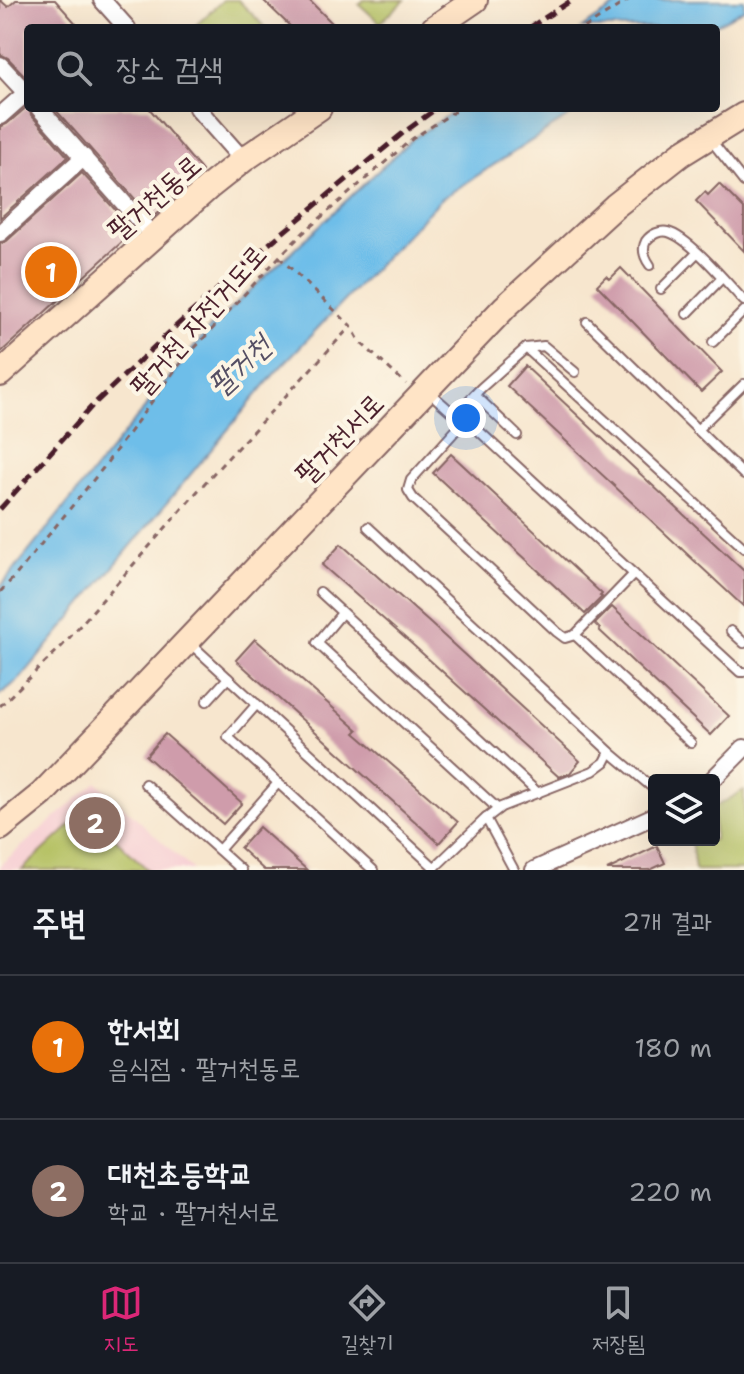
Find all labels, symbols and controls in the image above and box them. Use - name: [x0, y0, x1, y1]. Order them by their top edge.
- search box: [24, 24, 720, 112]
- icon: search: [52, 46, 96, 90]
- text: 장소 검색: [116, 48, 223, 89]
- street label: 팔거천동로: [99, 146, 209, 248]
- street label: 팔거천 자전거도로: [123, 237, 273, 403]
- pin: 1: [25, 242, 77, 302]
- water label: 팔거천: [200, 327, 278, 403]
- street label: 팔거천서로: [286, 384, 392, 492]
- your location: [446, 398, 486, 438]
- map controls: [648, 774, 720, 846]
- button: layers: [648, 774, 720, 846]
- pin: 2: [69, 793, 121, 853]
- text: 주변: [32, 899, 87, 945]
- text: 2개 결과: [622, 904, 712, 939]
- text: 한서회: [108, 1009, 180, 1050]
- text: 1: [52, 1030, 64, 1065]
- text: 180 m: [634, 1030, 712, 1065]
- text: 음식점 · 팔거천동로: [108, 1050, 300, 1085]
- text: 대천초등학교: [108, 1153, 253, 1194]
- text: 2: [49, 1174, 67, 1209]
- text: 220 m: [628, 1174, 712, 1209]
- text: 학교 · 팔거천서로: [108, 1194, 280, 1229]
- tab: 지도: [99, 1281, 143, 1358]
- tab: 길찾기: [341, 1281, 394, 1358]
- tab: 저장됨: [592, 1281, 645, 1358]

